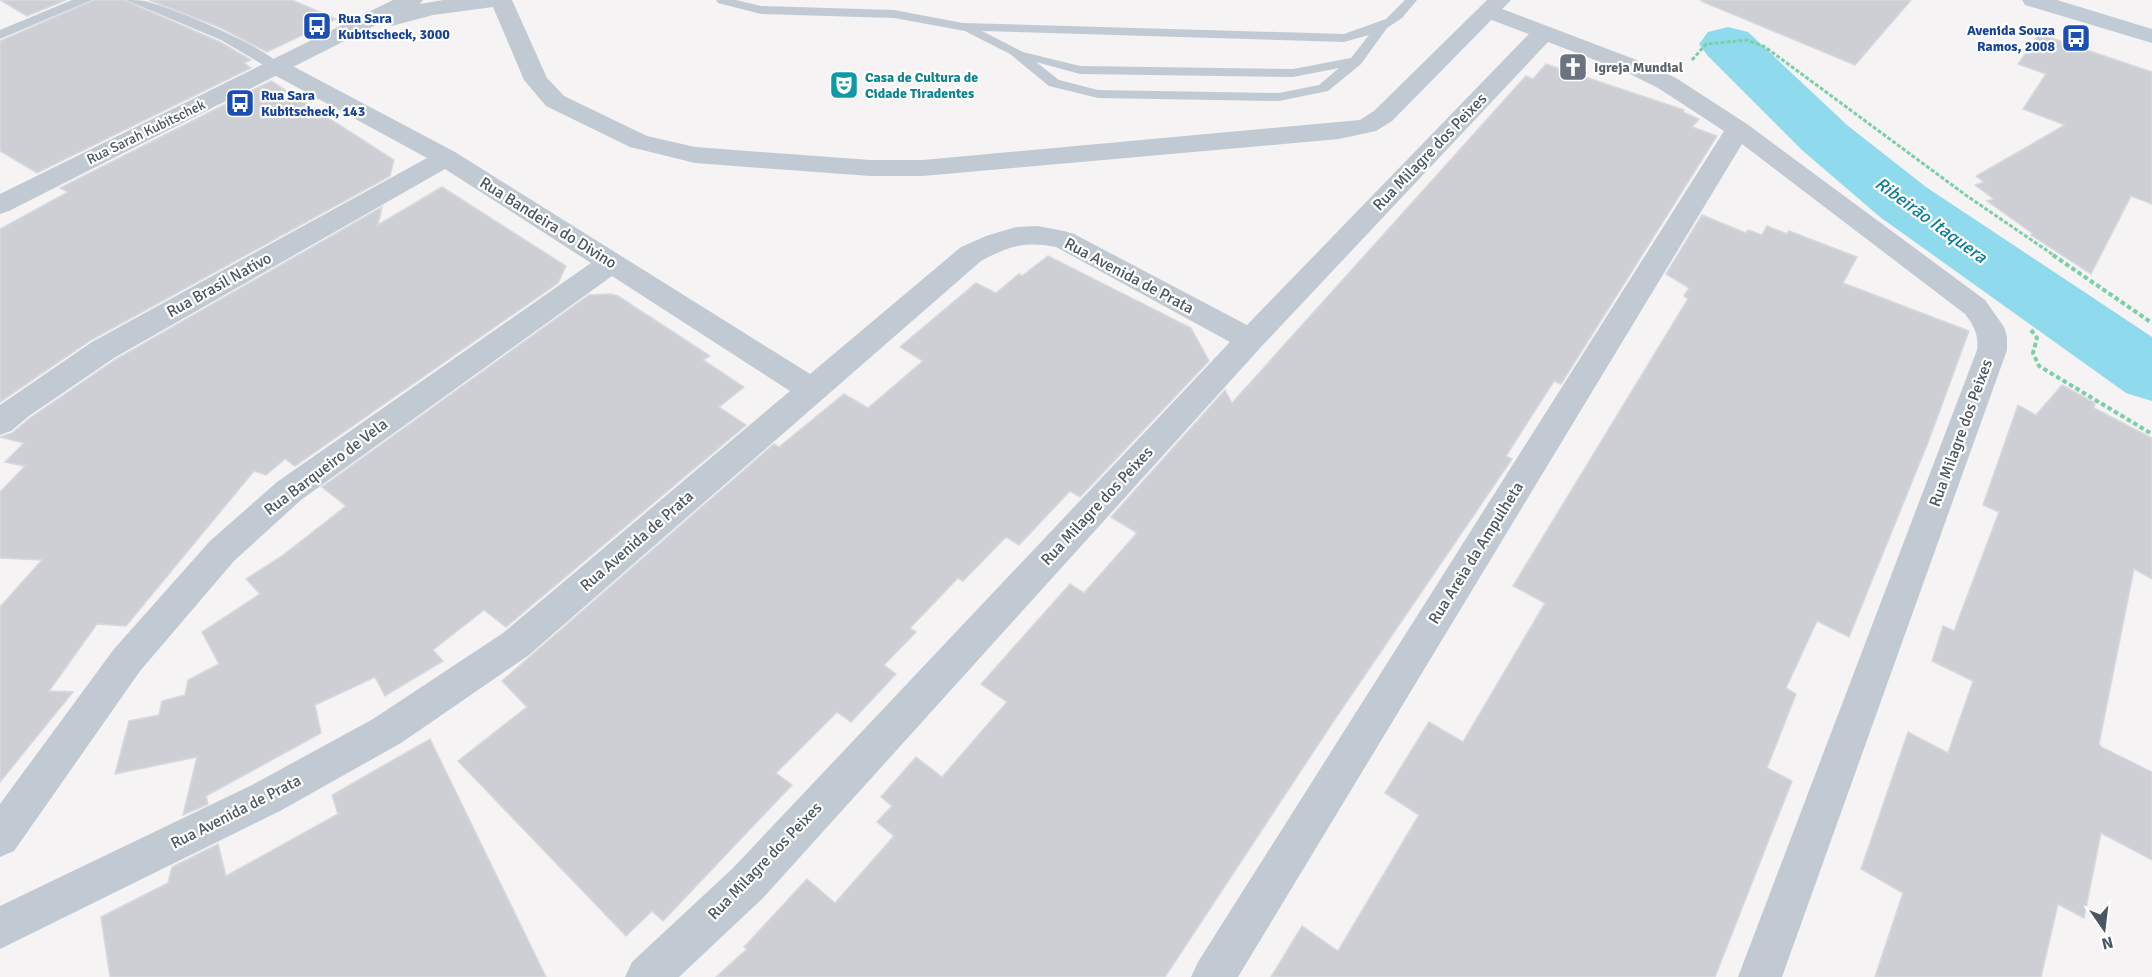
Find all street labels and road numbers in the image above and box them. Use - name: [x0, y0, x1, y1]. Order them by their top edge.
- street label: Rua Milagre dos Peixes: [1369, 89, 1491, 215]
- street label: Rua Sarah Kubitschek: [84, 96, 208, 168]
- street label: Rua Bandeira do Divino: [476, 173, 620, 273]
- street label: Rua Avenida de Prata: [1061, 233, 1197, 319]
- street label: Rua Brasil Nativo: [163, 248, 275, 322]
- street label: Rua Milagre dos Peixes: [1925, 357, 1997, 509]
- street label: Rua Barqueiro de Vela: [260, 414, 392, 520]
- street label: Rua Milagre dos Peixes: [1037, 442, 1157, 570]
- street label: Rua Areia da Ampulheta: [1424, 478, 1528, 628]
- street label: Rua Avenida de Prata: [576, 486, 698, 596]
- street label: Rua Avenida de Prata: [167, 770, 305, 854]
- street label: Rua Milagre dos Peixes: [704, 798, 826, 924]

